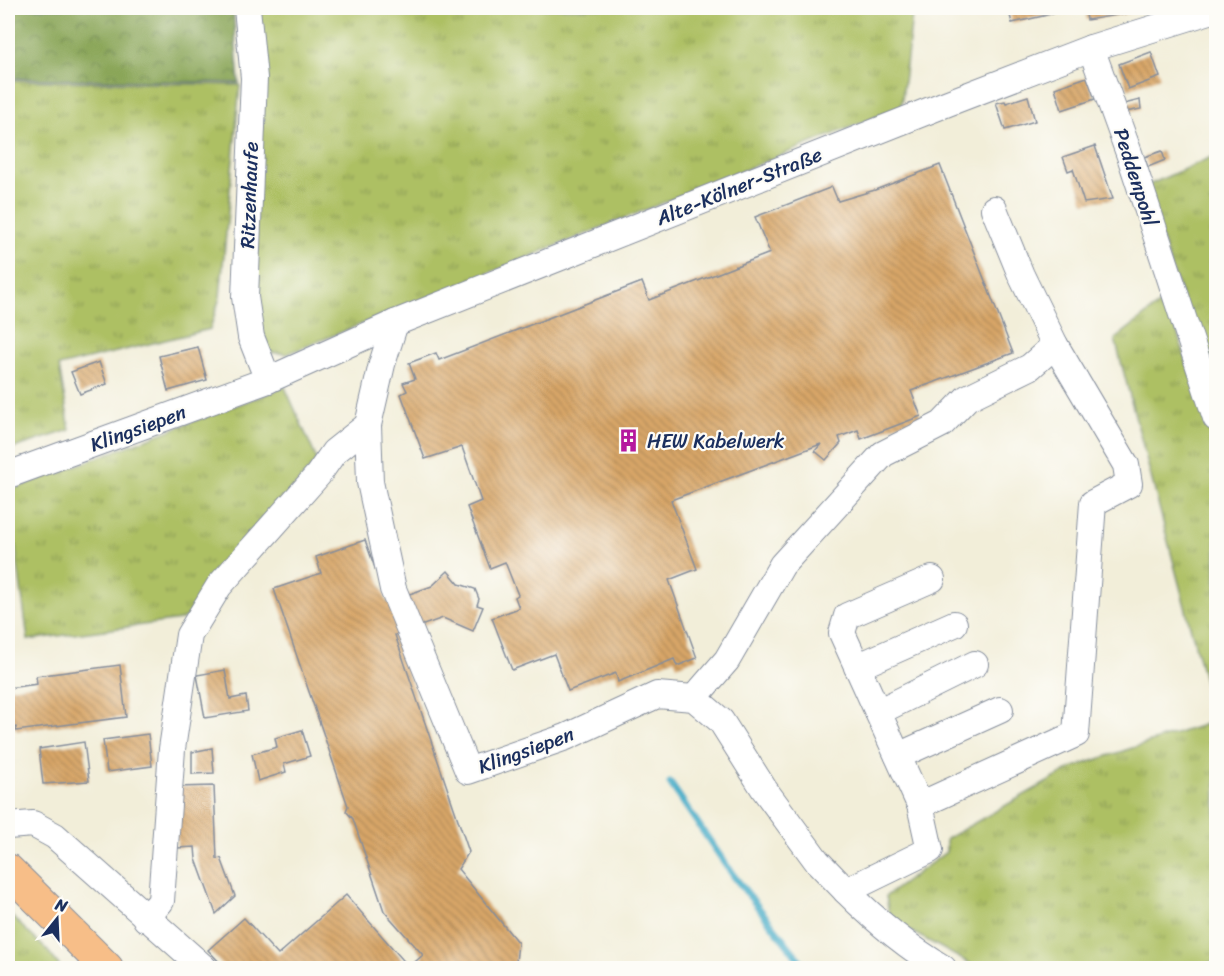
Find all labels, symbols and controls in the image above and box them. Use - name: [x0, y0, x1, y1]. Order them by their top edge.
- street label: Peddenpohl: [1103, 124, 1168, 231]
- street label: Alte-Kölner-Straße: [650, 137, 828, 236]
- street label: Ritzenhaufe: [230, 141, 269, 249]
- street label: Klingsiepen: [85, 395, 191, 462]
- place label: HEW Kabelwerk: [647, 424, 785, 459]
- building icon: HEW Kabelwerk: [616, 428, 642, 454]
- street label: Klingsiepen: [473, 717, 579, 784]
- north arrow: [27, 889, 87, 949]
- text: N: [51, 889, 72, 921]

